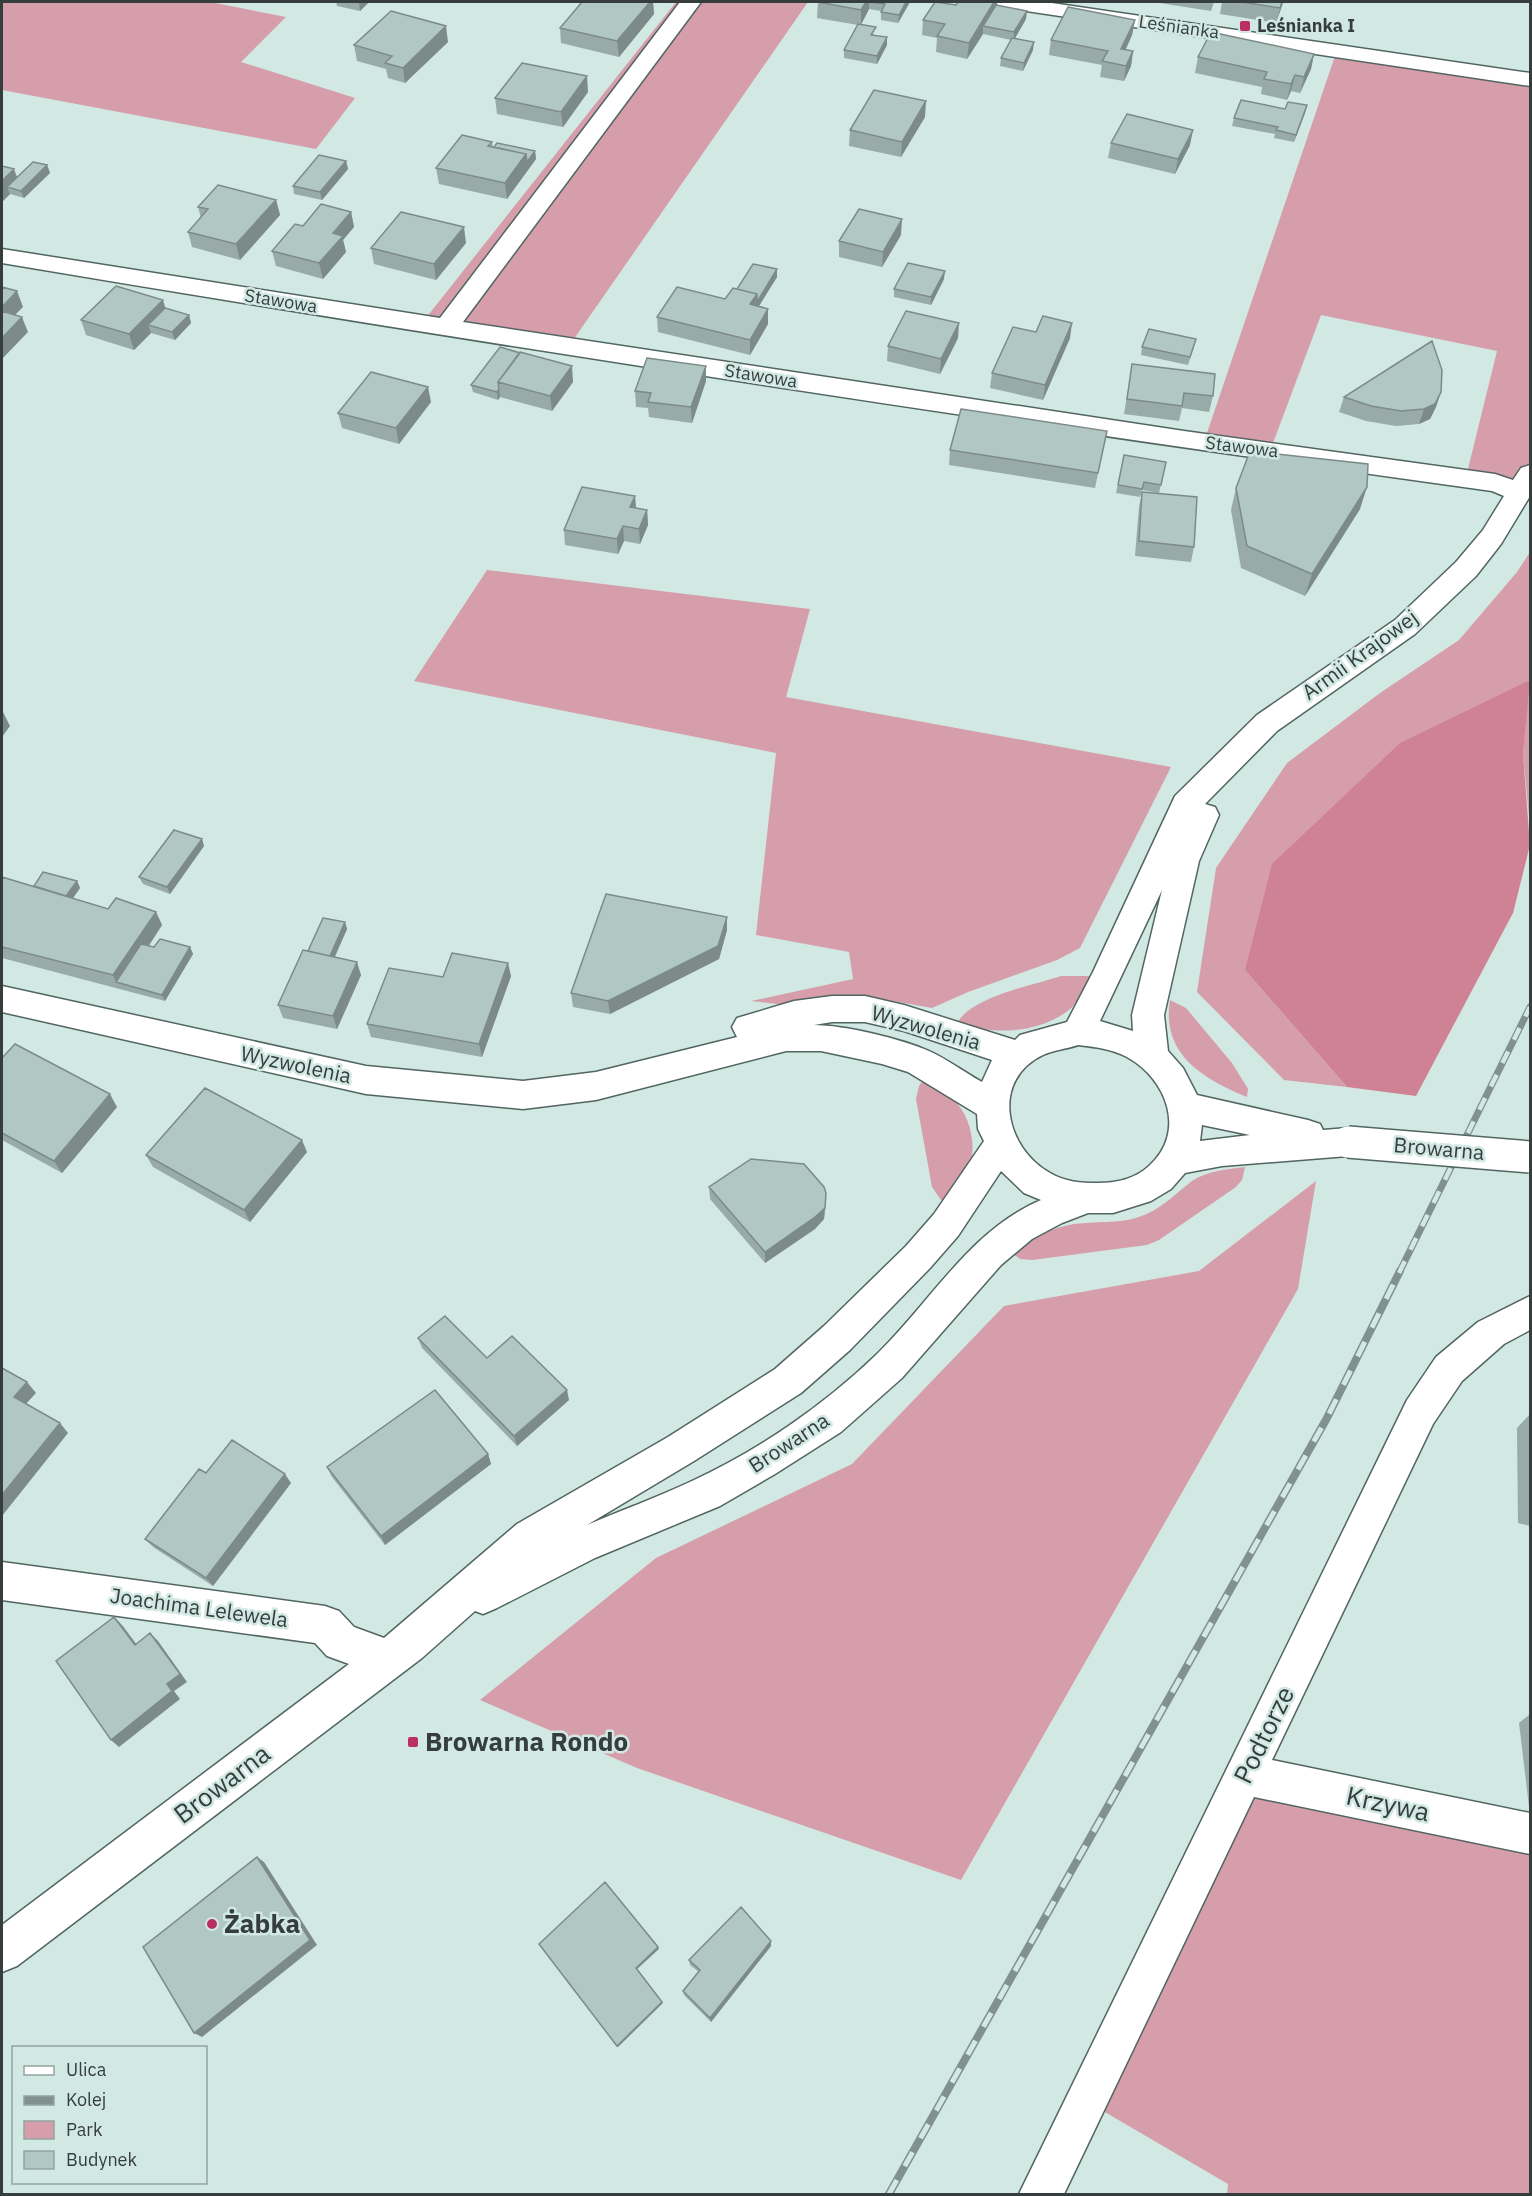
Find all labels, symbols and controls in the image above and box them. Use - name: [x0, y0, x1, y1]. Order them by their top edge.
- street label: Leśnianka: [1137, 9, 1221, 44]
- place label: Leśnianka I: [1257, 14, 1355, 37]
- marker: Leśnianka I: [1238, 19, 1252, 33]
- street label: Stawowa: [243, 283, 319, 318]
- street label: Stawowa: [723, 358, 799, 393]
- street label: Stawowa: [1204, 431, 1280, 462]
- street label: Armii Krajowej: [1296, 603, 1423, 706]
- street label: Wyzwolenia: [868, 998, 984, 1056]
- street label: Wyzwolenia: [238, 1039, 354, 1089]
- street label: Browarna: [1393, 1130, 1486, 1166]
- street label: Browarna: [743, 1406, 834, 1479]
- street label: Joachima Lelewela: [108, 1581, 290, 1633]
- street label: Podtorze: [1225, 1680, 1301, 1789]
- place label: Browarna Rondo: [425, 1724, 628, 1758]
- marker: Browarna Rondo: [406, 1735, 420, 1749]
- street label: Browarna: [166, 1736, 277, 1831]
- street label: Krzywa: [1343, 1778, 1433, 1828]
- place label: Żabka: [224, 1906, 300, 1940]
- marker: Żabka: [205, 1917, 219, 1931]
- legend: [12, 2046, 207, 2184]
- text: Ulica: [66, 2058, 107, 2081]
- text: Kolej: [66, 2088, 106, 2111]
- text: Park: [66, 2118, 103, 2141]
- text: Budynek: [66, 2148, 138, 2171]

